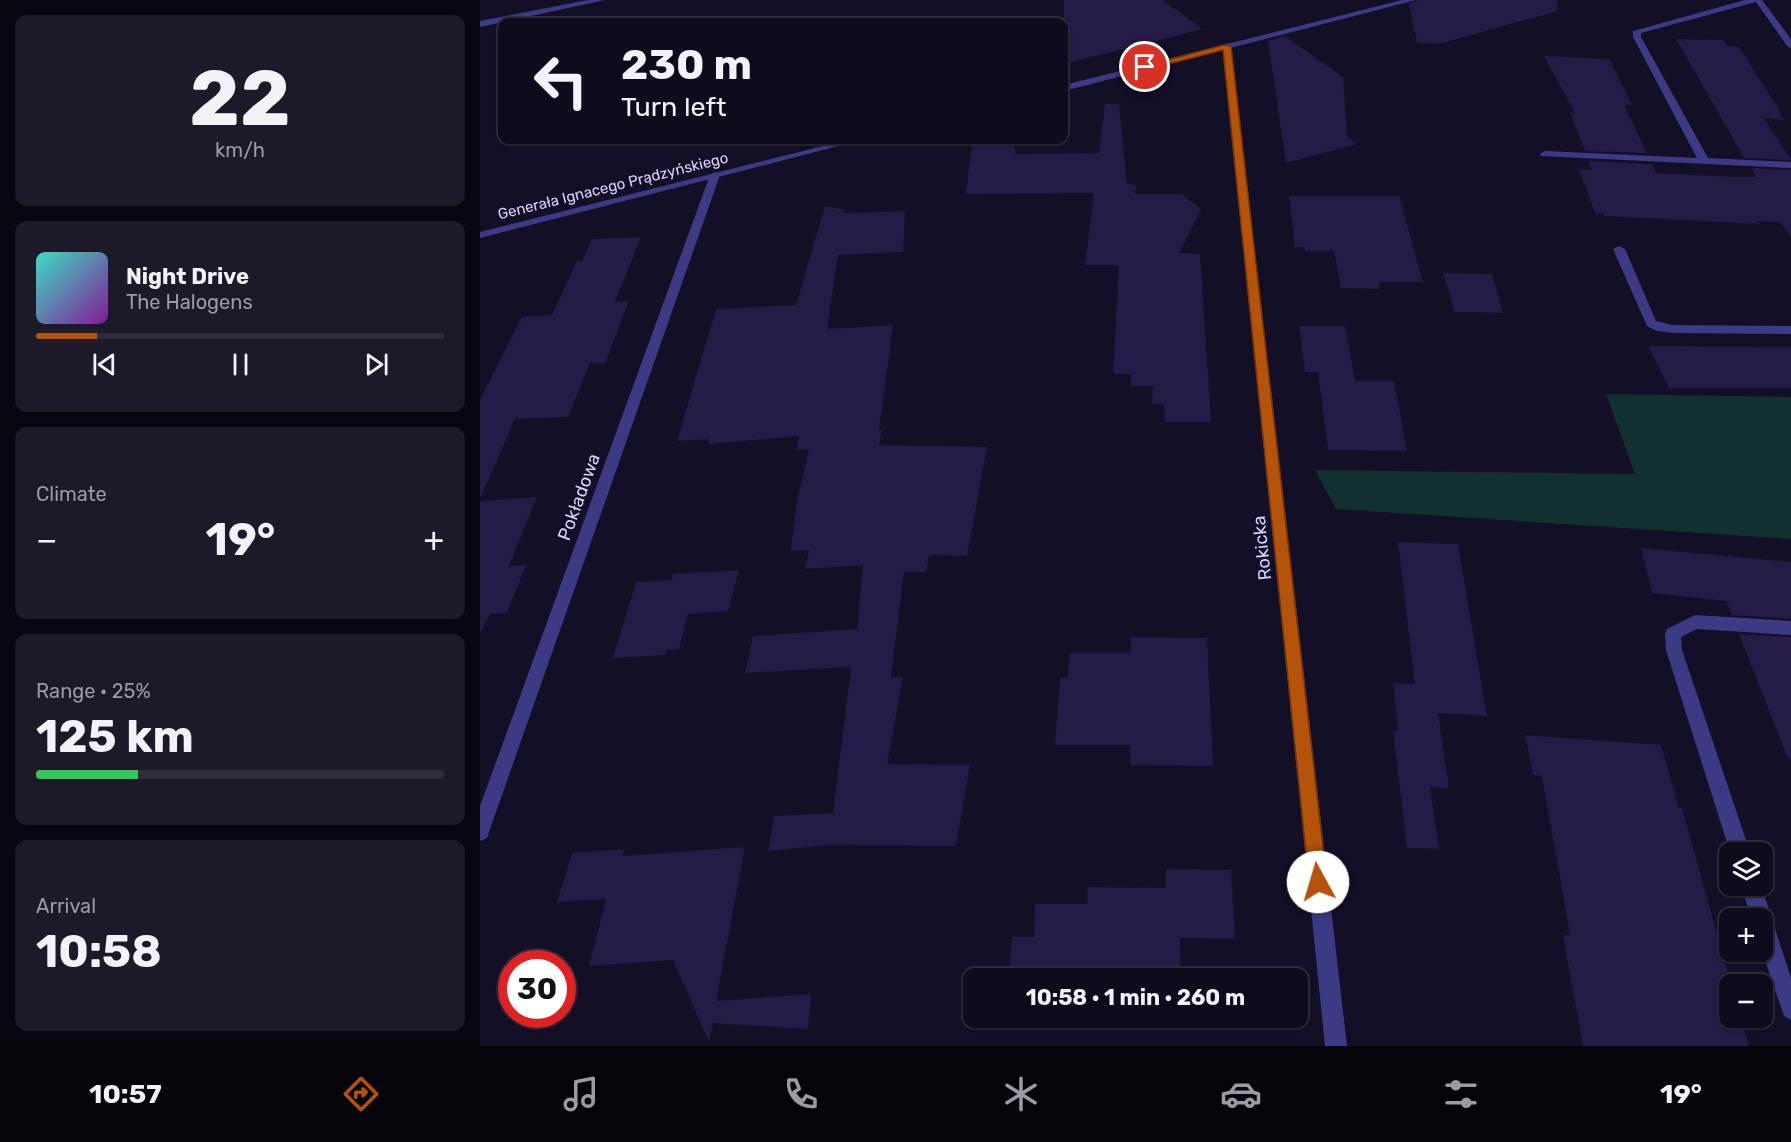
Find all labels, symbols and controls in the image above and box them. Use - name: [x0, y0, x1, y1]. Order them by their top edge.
- text: 230 m: [621, 40, 752, 90]
- pin: [1119, 41, 1170, 92]
- icon: left: [522, 42, 600, 120]
- icon: arrive: [1128, 50, 1161, 83]
- text: 22: [189, 52, 291, 145]
- text: Turn left: [621, 91, 726, 123]
- text: km/h: [215, 138, 265, 162]
- street label: Generała Ignacego Prądzyńskiego: [496, 149, 730, 223]
- text: Night Drive: [126, 263, 249, 290]
- text: The Halogens: [126, 290, 253, 314]
- icon: previous: [88, 348, 121, 381]
- icon: pause: [224, 348, 257, 381]
- icon: next: [360, 348, 393, 381]
- street label: Pokładowa: [553, 451, 605, 543]
- text: Climate: [36, 482, 107, 506]
- text: 19°: [206, 513, 275, 566]
- street label: Rokicka: [1248, 515, 1276, 581]
- text: −: [36, 520, 57, 559]
- text: +: [423, 520, 444, 559]
- text: Range · 25%: [36, 679, 151, 703]
- text: 125 km: [36, 710, 194, 763]
- map controls: [1719, 842, 1773, 1028]
- button: layers: [1719, 842, 1773, 896]
- position arrow: [1286, 850, 1350, 914]
- text: Arrival: [36, 894, 96, 918]
- button: +: [1719, 908, 1773, 962]
- text: 10:58: [36, 925, 162, 978]
- speed limit sign: 30: [498, 950, 576, 1028]
- button: −: [1719, 974, 1773, 1028]
- text: 10:58 · 1 min · 260 m: [1026, 984, 1245, 1011]
- icon: directions: [340, 1073, 382, 1115]
- icon: music: [560, 1073, 602, 1115]
- icon: phone: [780, 1073, 822, 1115]
- icon: climate: [1000, 1073, 1042, 1115]
- icon: car: [1220, 1073, 1262, 1115]
- icon: filters: [1440, 1073, 1482, 1115]
- text: 10:57: [89, 1078, 162, 1110]
- text: 19°: [1660, 1078, 1702, 1110]

